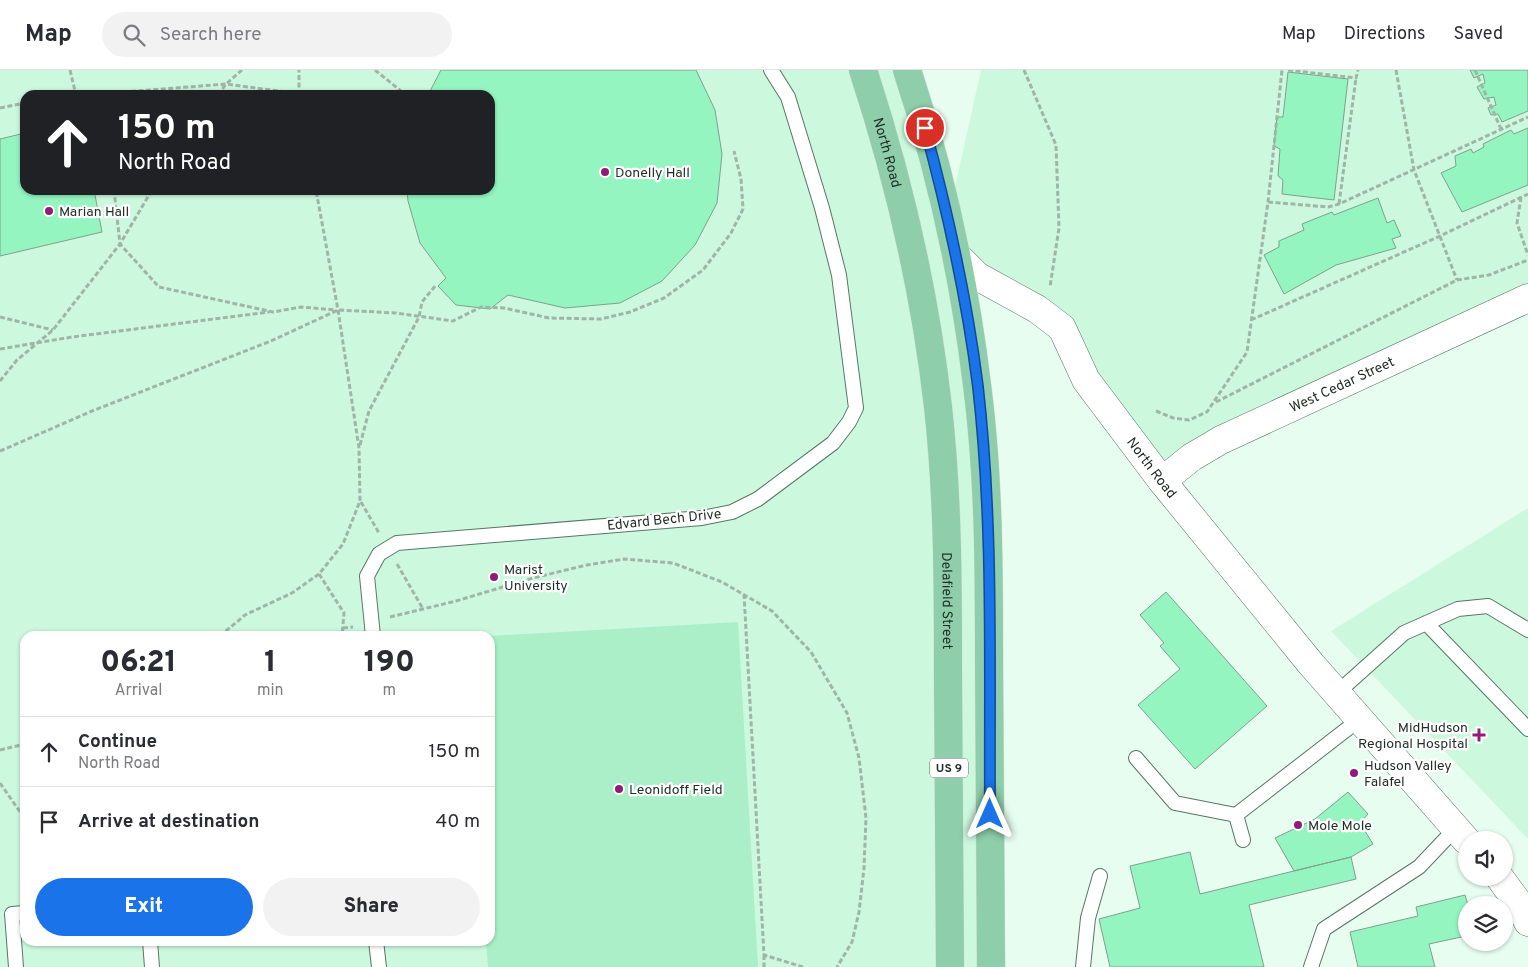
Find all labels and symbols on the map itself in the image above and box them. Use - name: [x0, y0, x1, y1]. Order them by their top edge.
- pin: [904, 107, 946, 149]
- street label: North Road: [868, 116, 904, 190]
- place label: Donelly Hall: [615, 165, 690, 182]
- marker: Donelly Hall: [599, 166, 611, 178]
- place label: Marian Hall: [59, 204, 129, 221]
- marker: Marian Hall: [43, 205, 55, 217]
- street label: West Cedar Street: [1287, 354, 1397, 417]
- street label: North Road: [1122, 435, 1180, 502]
- street label: Edvard Bech Drive: [606, 506, 722, 535]
- street label: Delafield Street: [937, 552, 955, 649]
- place label: Marist University: [504, 562, 568, 595]
- marker: Marist University: [488, 571, 500, 583]
- place label: MidHudson Regional Hospital: [1358, 720, 1468, 753]
- marker: MidHudson Regional Hospital: [1472, 728, 1486, 742]
- road number: US 9: [930, 758, 968, 778]
- place label: Hudson Valley Falafel: [1364, 758, 1452, 791]
- marker: Hudson Valley Falafel: [1348, 767, 1360, 779]
- place label: Leonidoff Field: [629, 782, 723, 799]
- marker: Leonidoff Field: [613, 783, 625, 795]
- position arrow: [963, 787, 1015, 839]
- place label: Mole Mole: [1308, 818, 1372, 835]
- marker: Mole Mole: [1292, 819, 1304, 831]

